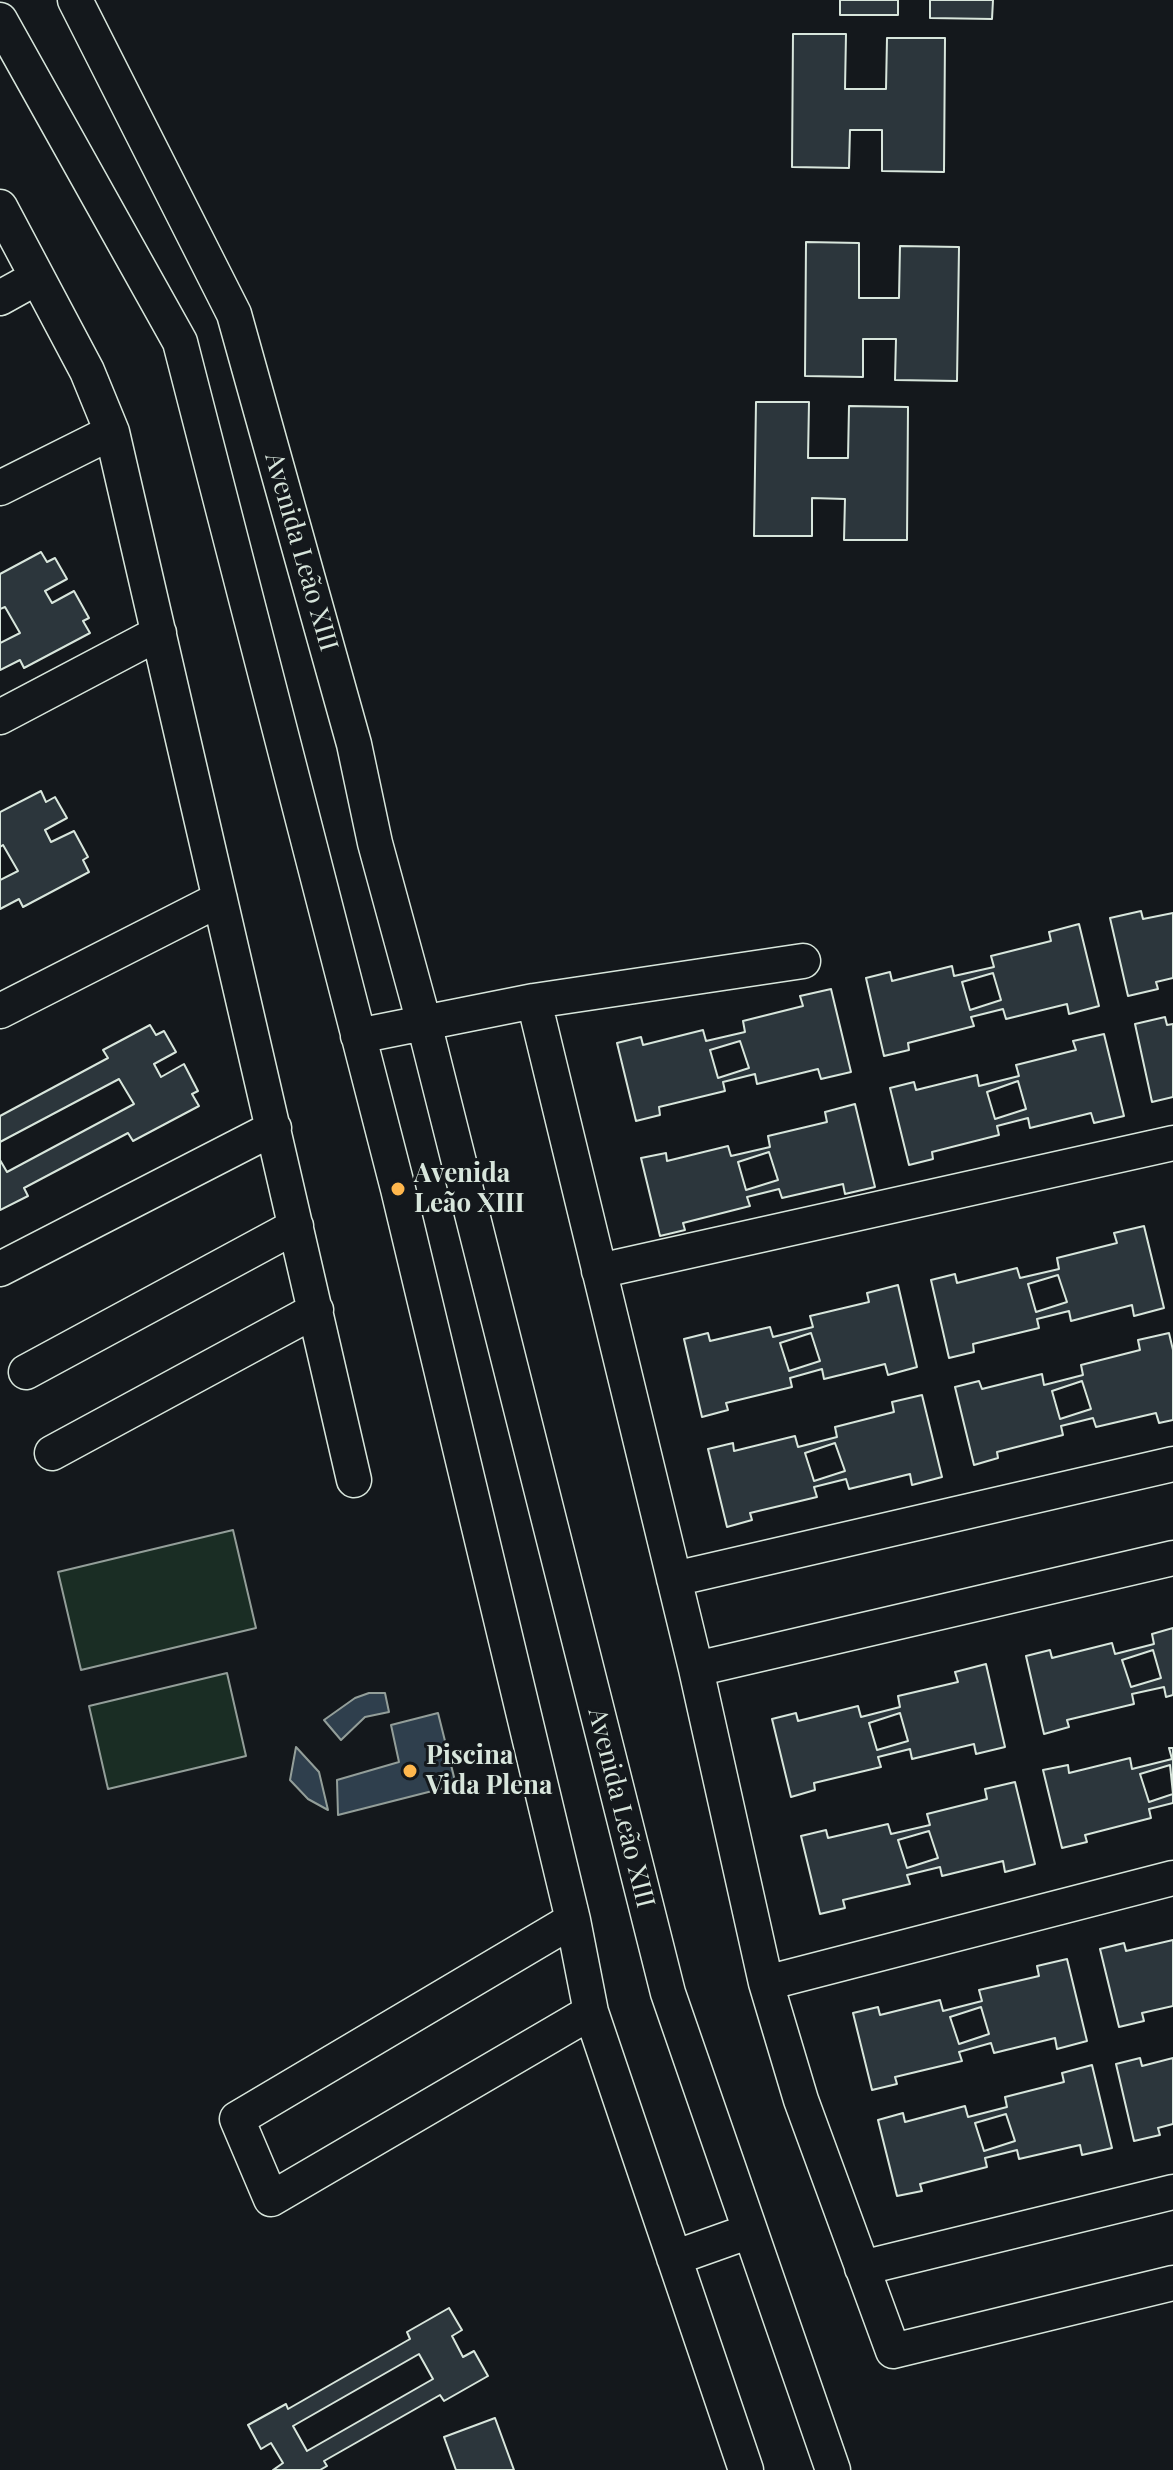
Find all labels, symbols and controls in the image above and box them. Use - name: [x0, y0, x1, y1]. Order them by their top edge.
- street label: Avenida Leão XIII: [258, 449, 344, 655]
- place label: Avenida Leão XIII: [414, 1158, 524, 1220]
- marker: Avenida Leão XIII: [389, 1180, 407, 1198]
- street label: Avenida Leão XIII: [581, 1705, 661, 1911]
- place label: Piscina Vida Plena: [426, 1740, 552, 1802]
- marker: Piscina Vida Plena: [401, 1762, 419, 1780]

